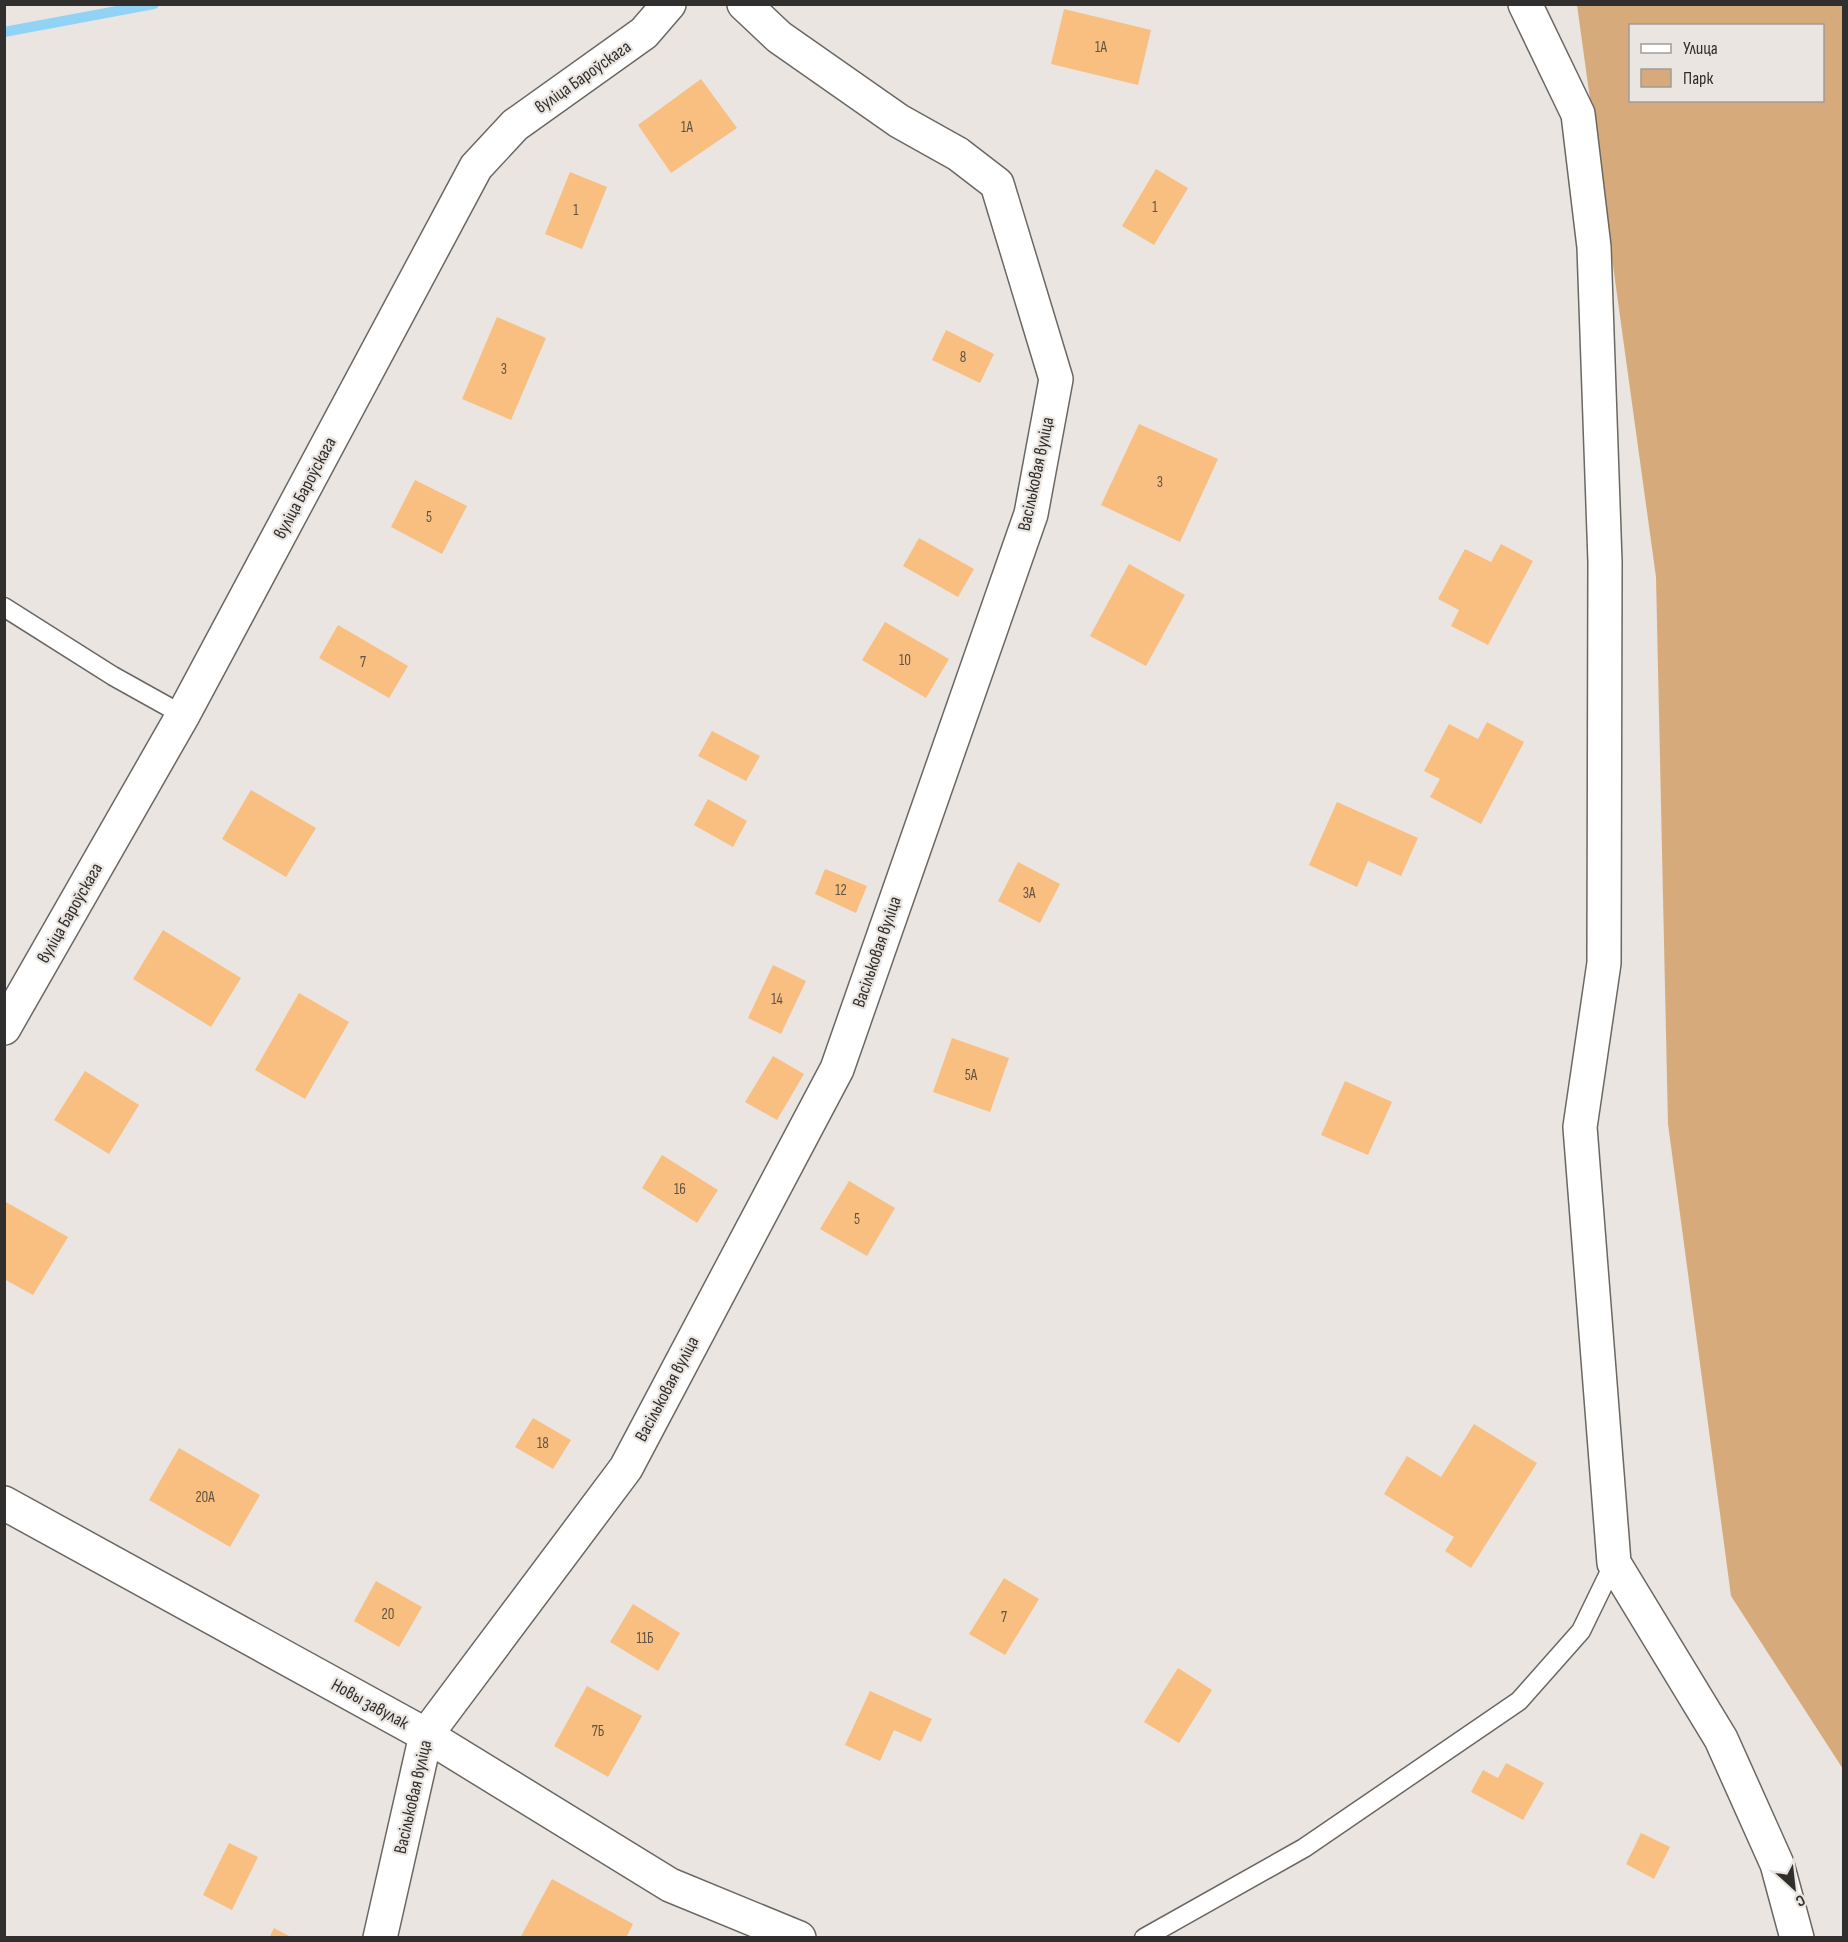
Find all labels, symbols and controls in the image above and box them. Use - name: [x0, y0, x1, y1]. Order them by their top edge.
- legend: [1629, 24, 1824, 102]
- street label: вуліца Бароўскага: [531, 36, 635, 118]
- house number: 1А: [1095, 38, 1108, 57]
- text: Улица: [1683, 38, 1718, 59]
- text: Парк: [1683, 68, 1714, 89]
- house number: 1А: [681, 118, 694, 137]
- house number: 1: [1152, 198, 1158, 217]
- house number: 1: [573, 201, 579, 220]
- house number: 8: [960, 348, 966, 367]
- house number: 3: [501, 360, 507, 379]
- street label: Васільковая вуліца: [1014, 415, 1058, 533]
- street label: вуліца Бароўскага: [269, 434, 341, 542]
- house number: 3: [1157, 473, 1163, 492]
- house number: 5: [426, 508, 432, 527]
- house number: 10: [899, 651, 911, 670]
- house number: 7: [360, 653, 366, 672]
- street label: вуліца Бароўскага: [33, 859, 107, 967]
- house number: 12: [835, 881, 847, 900]
- house number: 3А: [1023, 884, 1036, 903]
- street label: Васільковая вуліца: [848, 894, 906, 1010]
- house number: 14: [771, 990, 783, 1009]
- house number: 5А: [965, 1066, 978, 1085]
- house number: 16: [674, 1180, 686, 1199]
- house number: 5: [854, 1210, 860, 1229]
- street label: Васільковая вуліца: [631, 1333, 704, 1445]
- house number: 18: [537, 1434, 549, 1453]
- house number: 20А: [195, 1488, 215, 1507]
- house number: 20: [382, 1605, 394, 1624]
- house number: 7: [1001, 1608, 1007, 1627]
- house number: 11Б: [636, 1629, 654, 1648]
- street label: Новы завулак: [328, 1674, 412, 1734]
- house number: 7Б: [592, 1722, 605, 1741]
- street label: Васільковая вуліца: [390, 1738, 436, 1856]
- north arrow: [1764, 1858, 1824, 1918]
- text: С: [1792, 1890, 1808, 1910]

